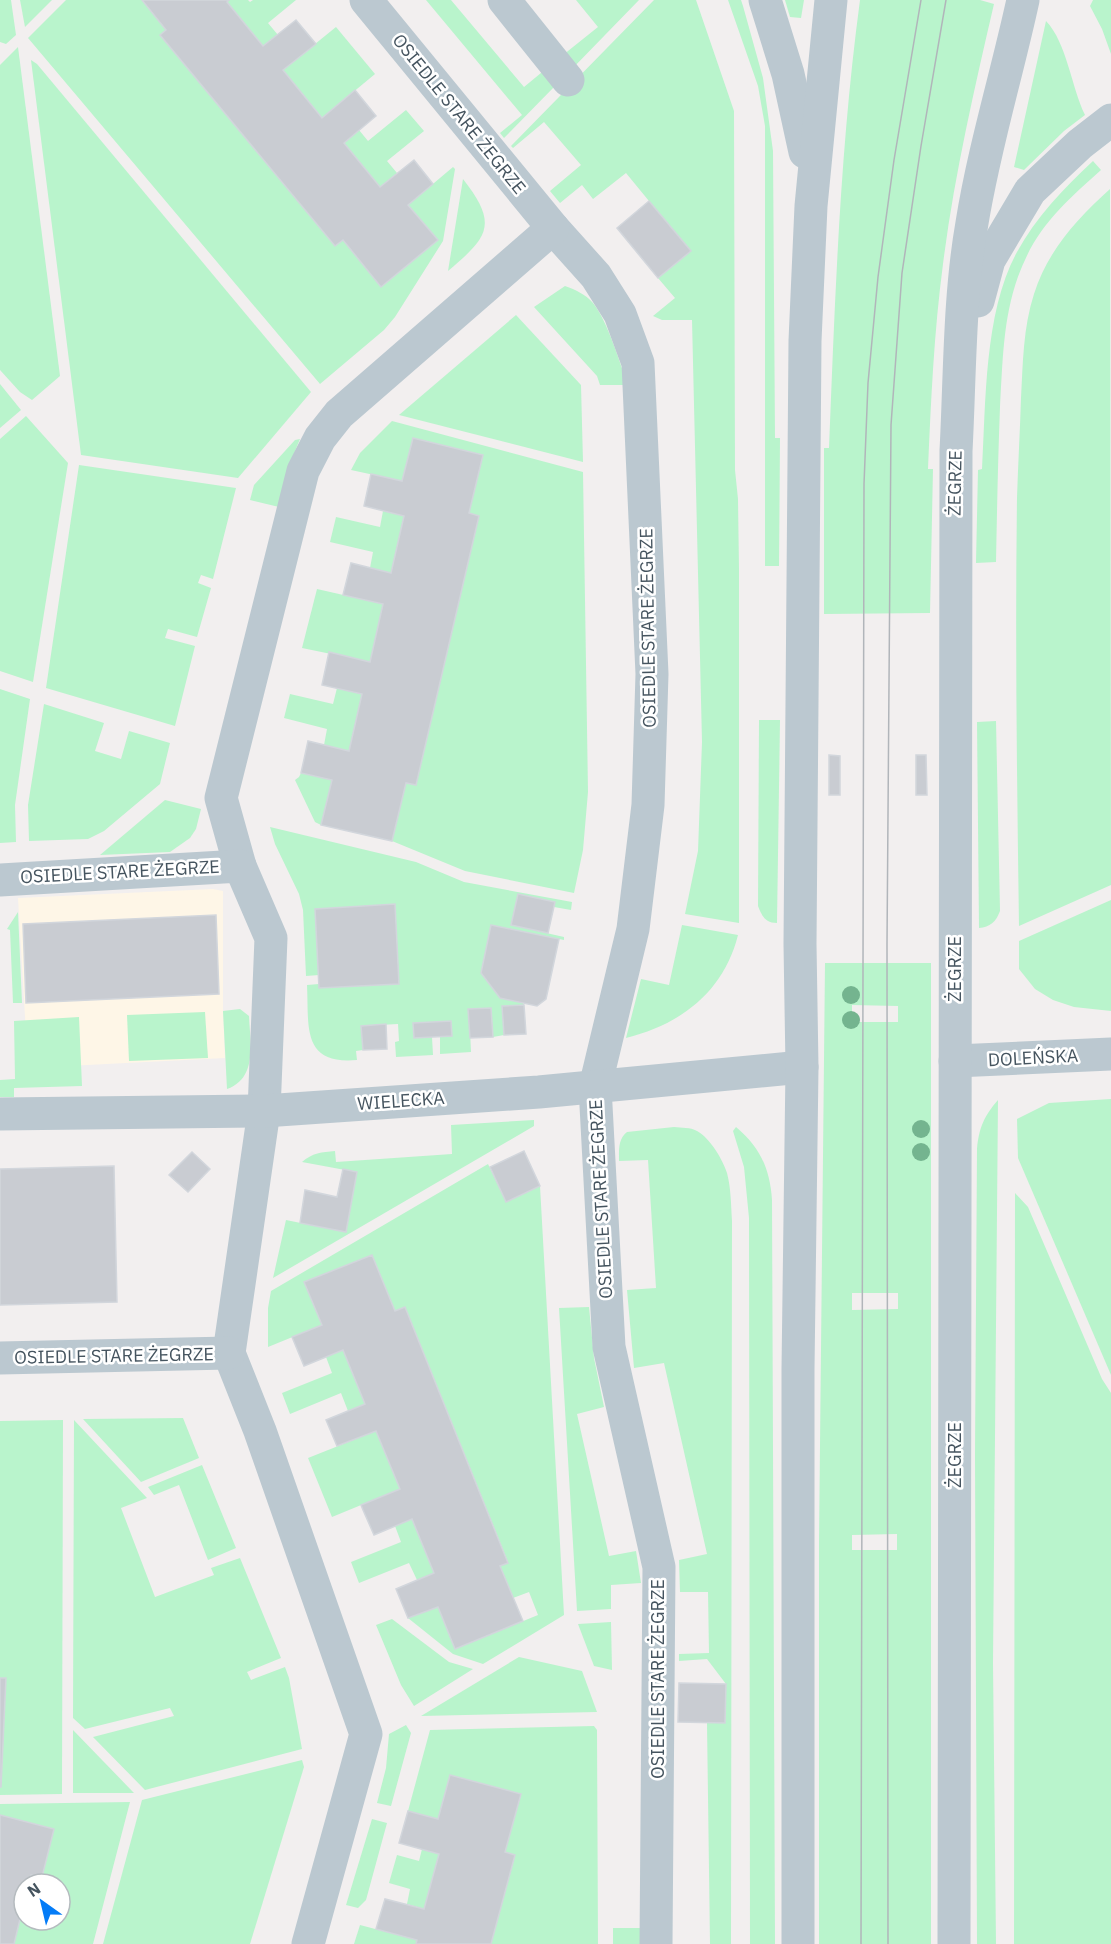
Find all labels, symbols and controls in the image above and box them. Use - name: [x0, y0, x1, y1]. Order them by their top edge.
- street label: OSIEDLE STARE ŻEGRZE: [388, 29, 531, 199]
- street label: ŻEGRZE: [942, 450, 967, 516]
- street label: OSIEDLE STARE ŻEGRZE: [634, 528, 661, 728]
- street label: OSIEDLE STARE ŻEGRZE: [20, 855, 220, 888]
- street label: ŻEGRZE: [943, 936, 966, 1002]
- street label: DOLEŃSKA: [987, 1044, 1079, 1071]
- street label: WIELECKA: [357, 1086, 446, 1115]
- street label: OSIEDLE STARE ŻEGRZE: [584, 1099, 617, 1299]
- street label: OSIEDLE STARE ŻEGRZE: [14, 1342, 214, 1369]
- street label: ŻEGRZE: [943, 1422, 966, 1488]
- street label: OSIEDLE STARE ŻEGRZE: [646, 1579, 669, 1779]
- north arrow: [12, 1872, 72, 1932]
- text: N: [23, 1878, 44, 1901]

